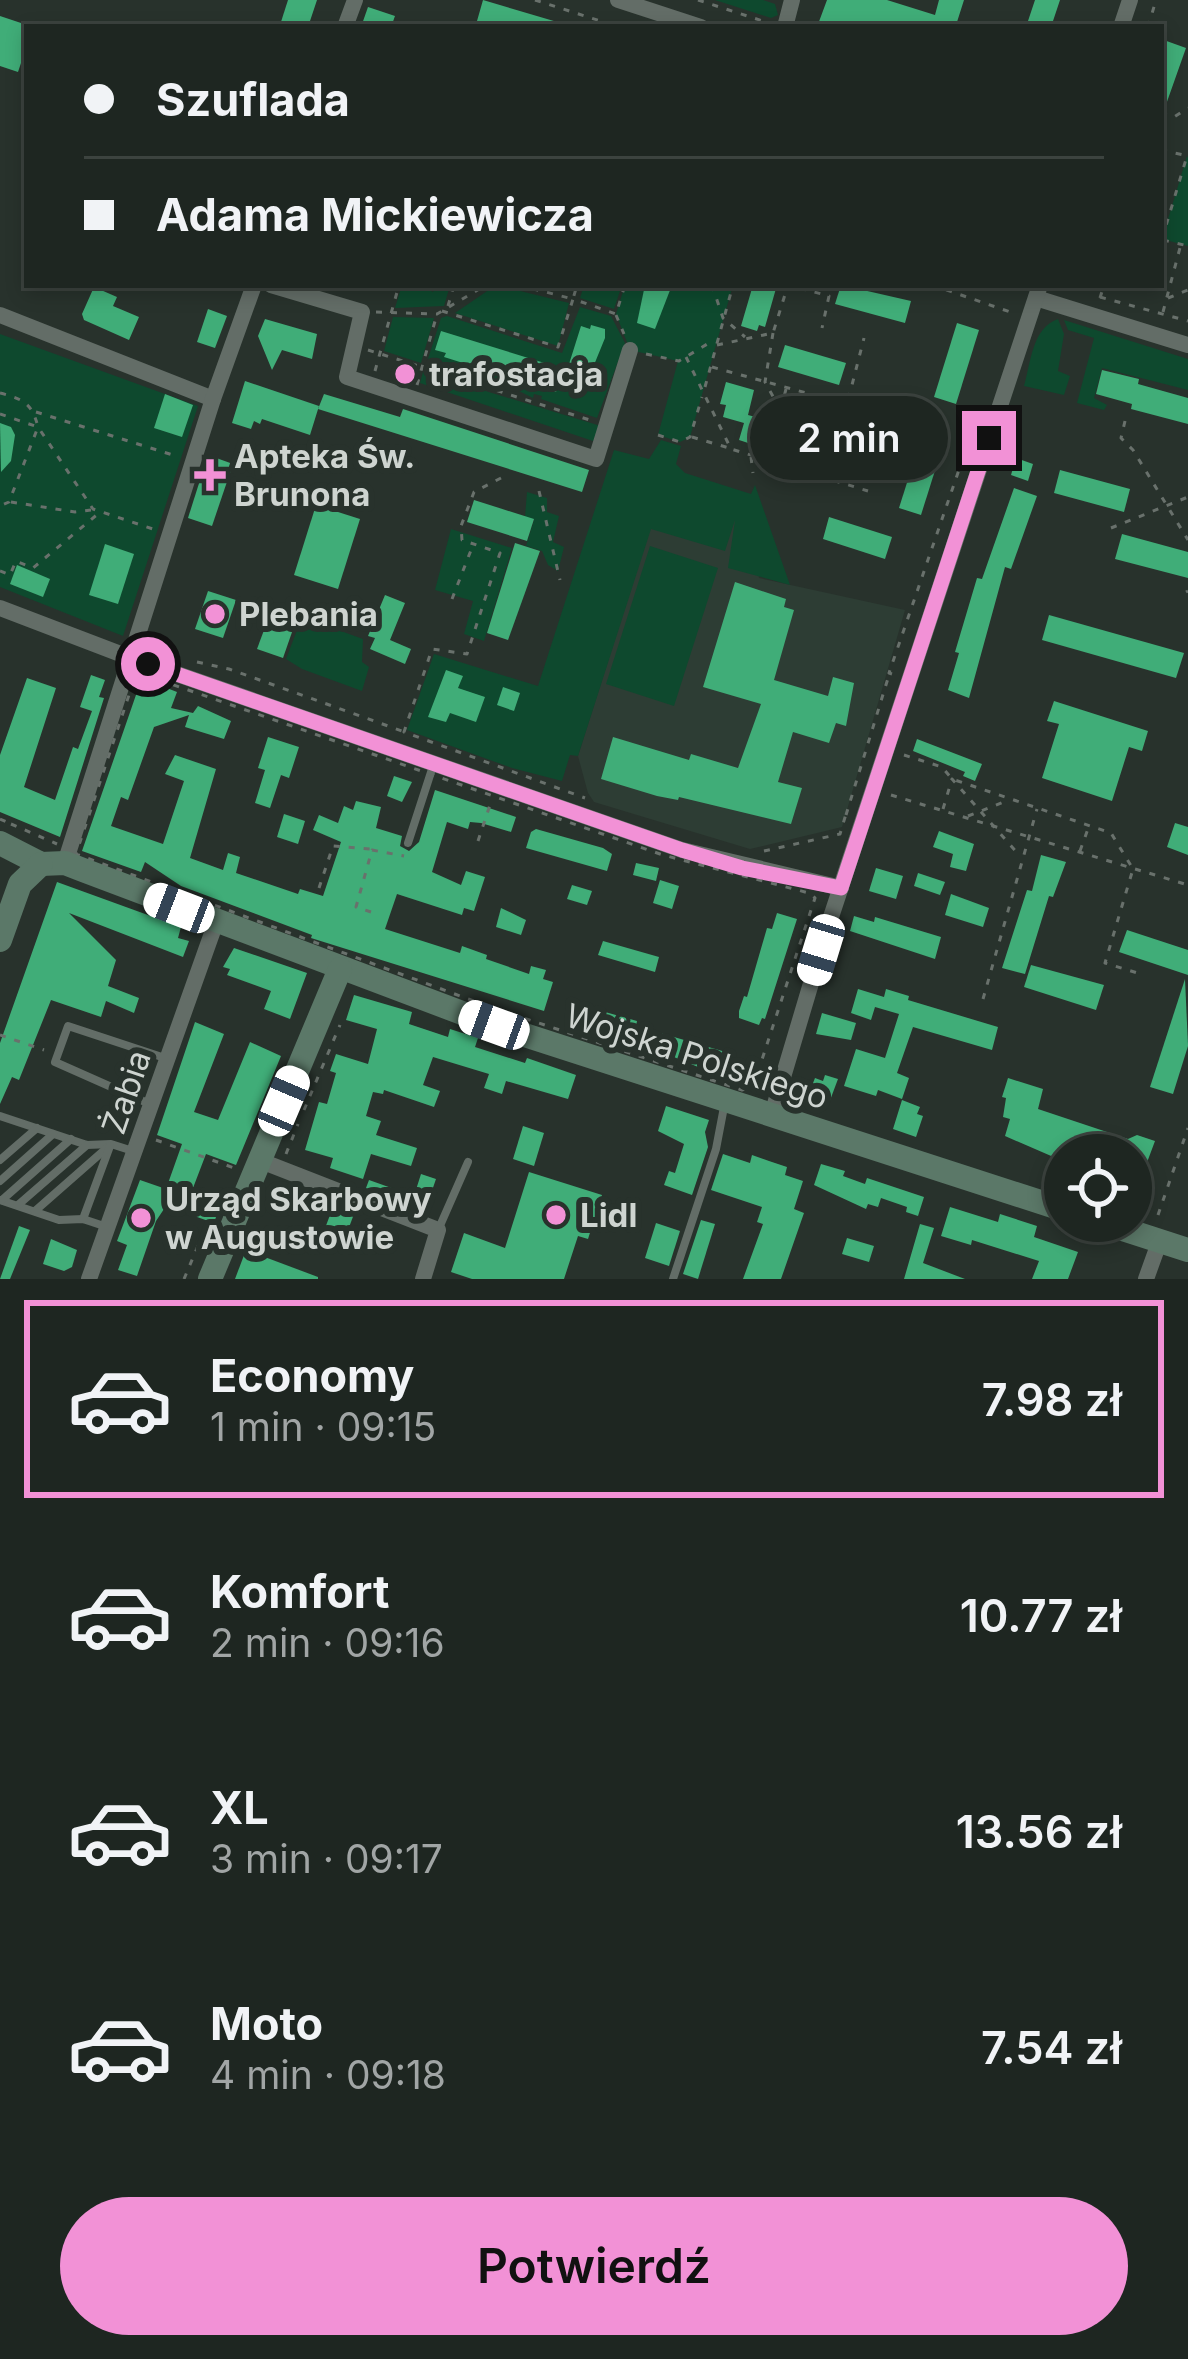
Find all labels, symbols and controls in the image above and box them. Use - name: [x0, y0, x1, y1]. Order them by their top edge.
- text: Szuflada: [156, 72, 350, 127]
- text: Adama Mickiewicza: [156, 187, 594, 242]
- place label: trafostacja: [429, 354, 603, 394]
- marker: trafostacja: [392, 361, 418, 387]
- callout: 2 min: [749, 396, 947, 480]
- route end: [962, 411, 1016, 465]
- text: 2 min: [797, 414, 901, 461]
- place label: Apteka Św. Brunona: [234, 436, 415, 514]
- marker: Apteka Św. Brunona: [197, 462, 223, 488]
- place label: Plebania: [239, 594, 378, 634]
- marker: Plebania: [202, 601, 228, 627]
- route start: [121, 637, 175, 691]
- car: [139, 878, 219, 938]
- car: [793, 910, 849, 990]
- street label: Wojska Polskiego: [561, 995, 833, 1117]
- car: [454, 996, 534, 1054]
- street label: Żabia: [93, 1045, 159, 1139]
- car: [253, 1061, 315, 1141]
- map controls: [1044, 1134, 1152, 1242]
- button: locate: [1044, 1134, 1152, 1242]
- place label: Urząd Skarbowy w Augustowie: [165, 1179, 432, 1257]
- place label: Lidl: [580, 1195, 637, 1235]
- marker: Lidl: [543, 1202, 569, 1228]
- marker: Urząd Skarbowy w Augustowie: [128, 1205, 154, 1231]
- icon: car: [66, 1345, 174, 1453]
- text: Economy: [210, 1348, 414, 1403]
- text: 7.98 zł: [982, 1372, 1122, 1427]
- text: 1 min · 09:15: [210, 1403, 436, 1450]
- icon: car: [66, 1561, 174, 1669]
- text: Komfort: [210, 1564, 389, 1619]
- text: 10.77 zł: [960, 1588, 1122, 1643]
- text: 2 min · 09:16: [210, 1619, 445, 1666]
- icon: car: [66, 1777, 174, 1885]
- text: XL: [210, 1780, 269, 1835]
- text: 13.56 zł: [956, 1804, 1122, 1859]
- text: 3 min · 09:17: [210, 1835, 443, 1882]
- icon: car: [66, 1993, 174, 2101]
- text: Moto: [210, 1996, 323, 2051]
- text: 7.54 zł: [981, 2020, 1122, 2075]
- text: 4 min · 09:18: [210, 2051, 446, 2098]
- button: Potwierdź: [60, 2197, 1128, 2335]

